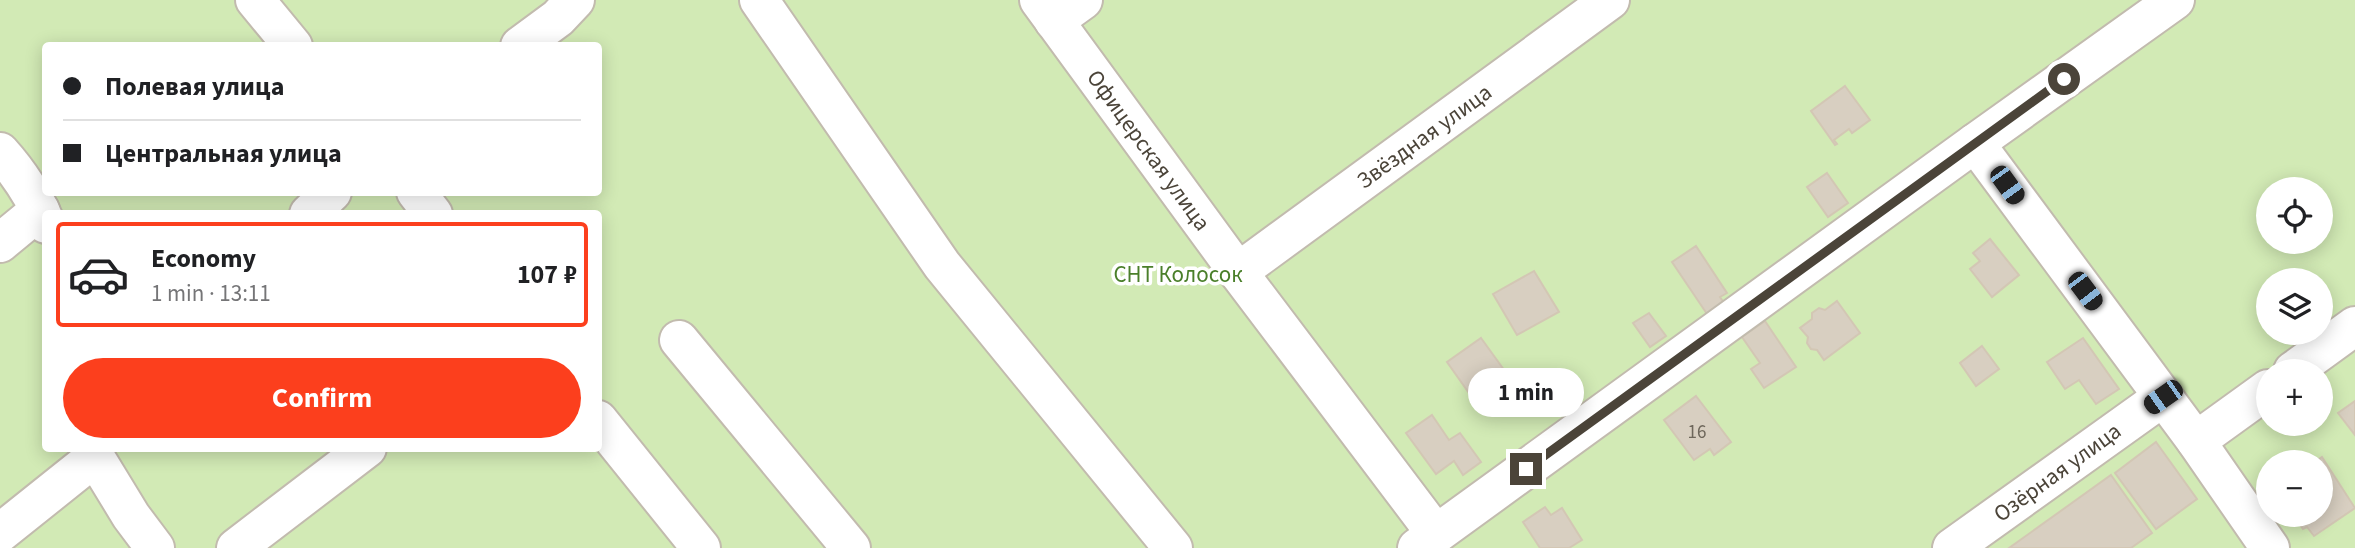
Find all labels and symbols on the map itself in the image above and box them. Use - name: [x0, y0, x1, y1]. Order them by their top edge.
- street label: Офицерская улица: [1079, 63, 1218, 238]
- route start: [2048, 63, 2080, 95]
- street label: Звёздная улица: [1350, 76, 1499, 197]
- car: [1987, 162, 2028, 208]
- park label: СНТ Колосок: [1113, 258, 1243, 291]
- car: [2064, 268, 2107, 314]
- callout: 1 min: [1468, 368, 1584, 416]
- car: [2140, 376, 2187, 418]
- street label: Озёрная улица: [1987, 415, 2128, 530]
- house number: 16: [1688, 419, 1706, 446]
- route end: [1510, 453, 1542, 485]

